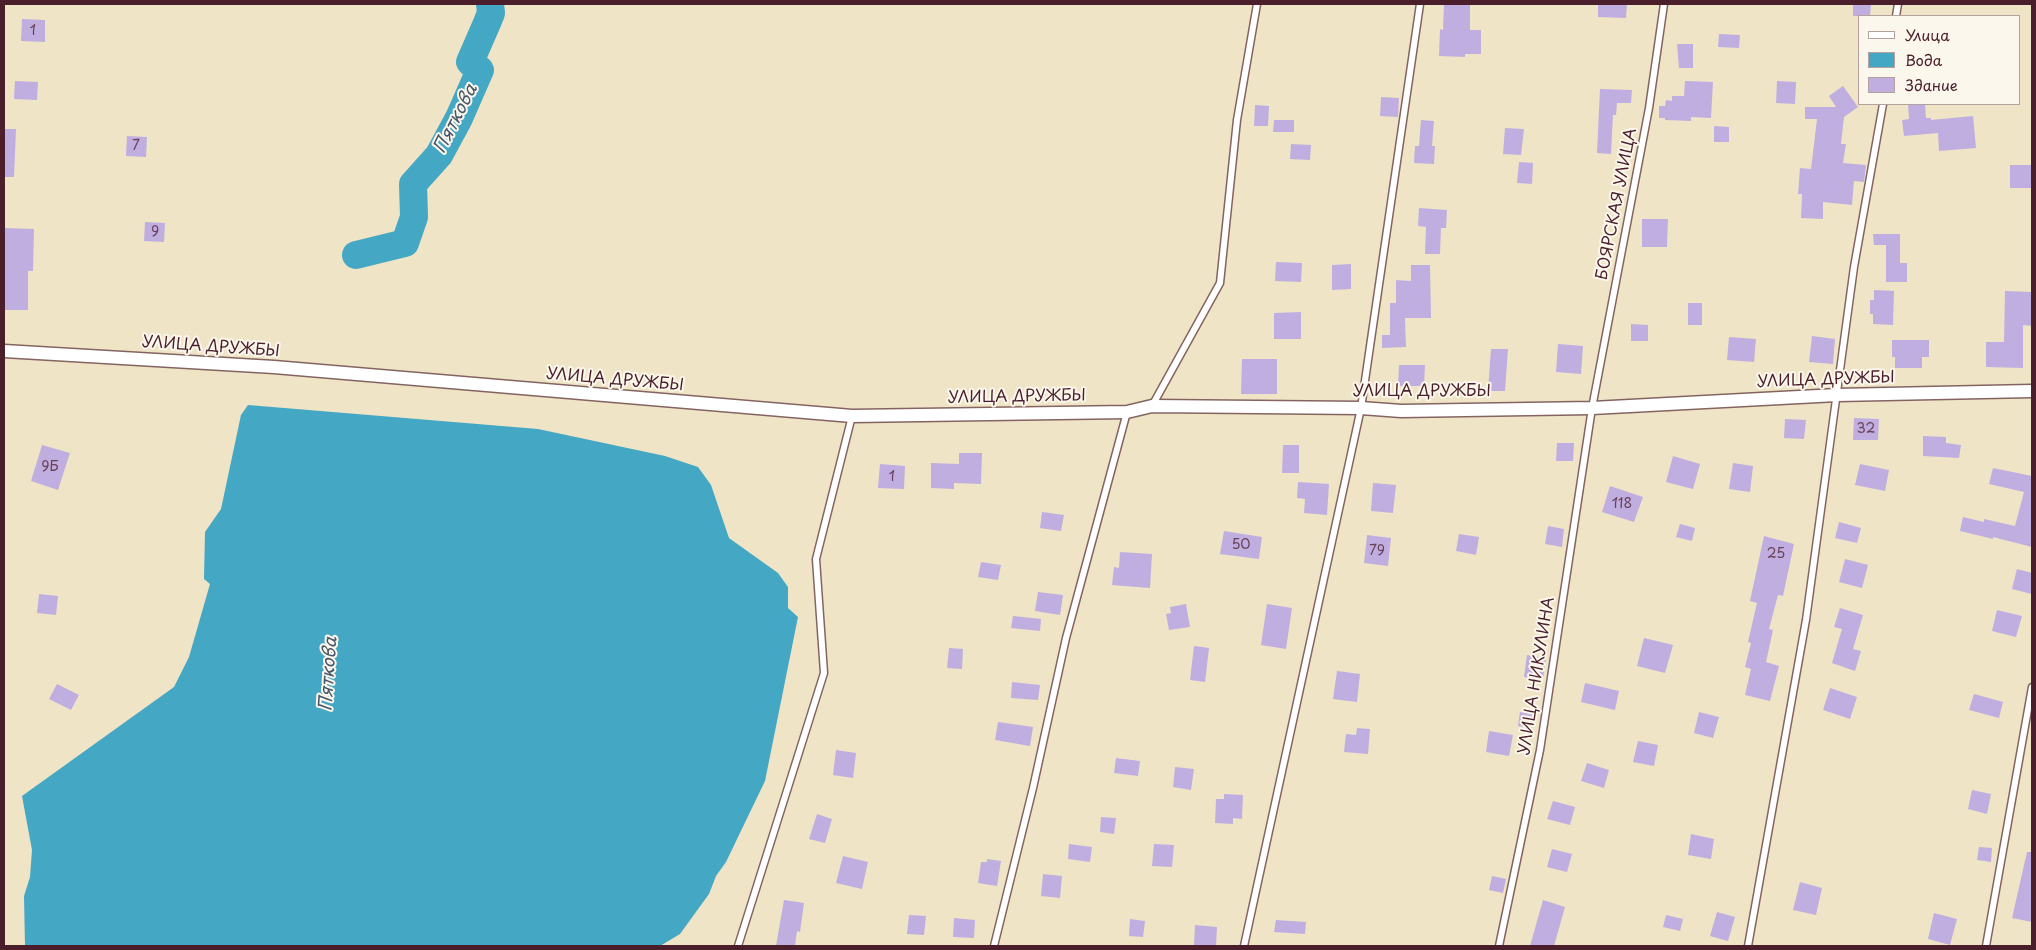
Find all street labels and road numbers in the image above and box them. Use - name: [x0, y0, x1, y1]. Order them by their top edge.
- street label: БОЯРСКАЯ УЛИЦА: [1593, 126, 1641, 282]
- street label: УЛИЦА ДРУЖБЫ: [142, 333, 280, 361]
- street label: УЛИЦА ДРУЖБЫ: [545, 364, 685, 396]
- street label: УЛИЦА ДРУЖБЫ: [1757, 368, 1895, 392]
- street label: УЛИЦА ДРУЖБЫ: [1353, 382, 1491, 402]
- street label: УЛИЦА ДРУЖБЫ: [948, 386, 1086, 408]
- street label: УЛИЦА НИКУЛИНА: [1515, 596, 1559, 756]

